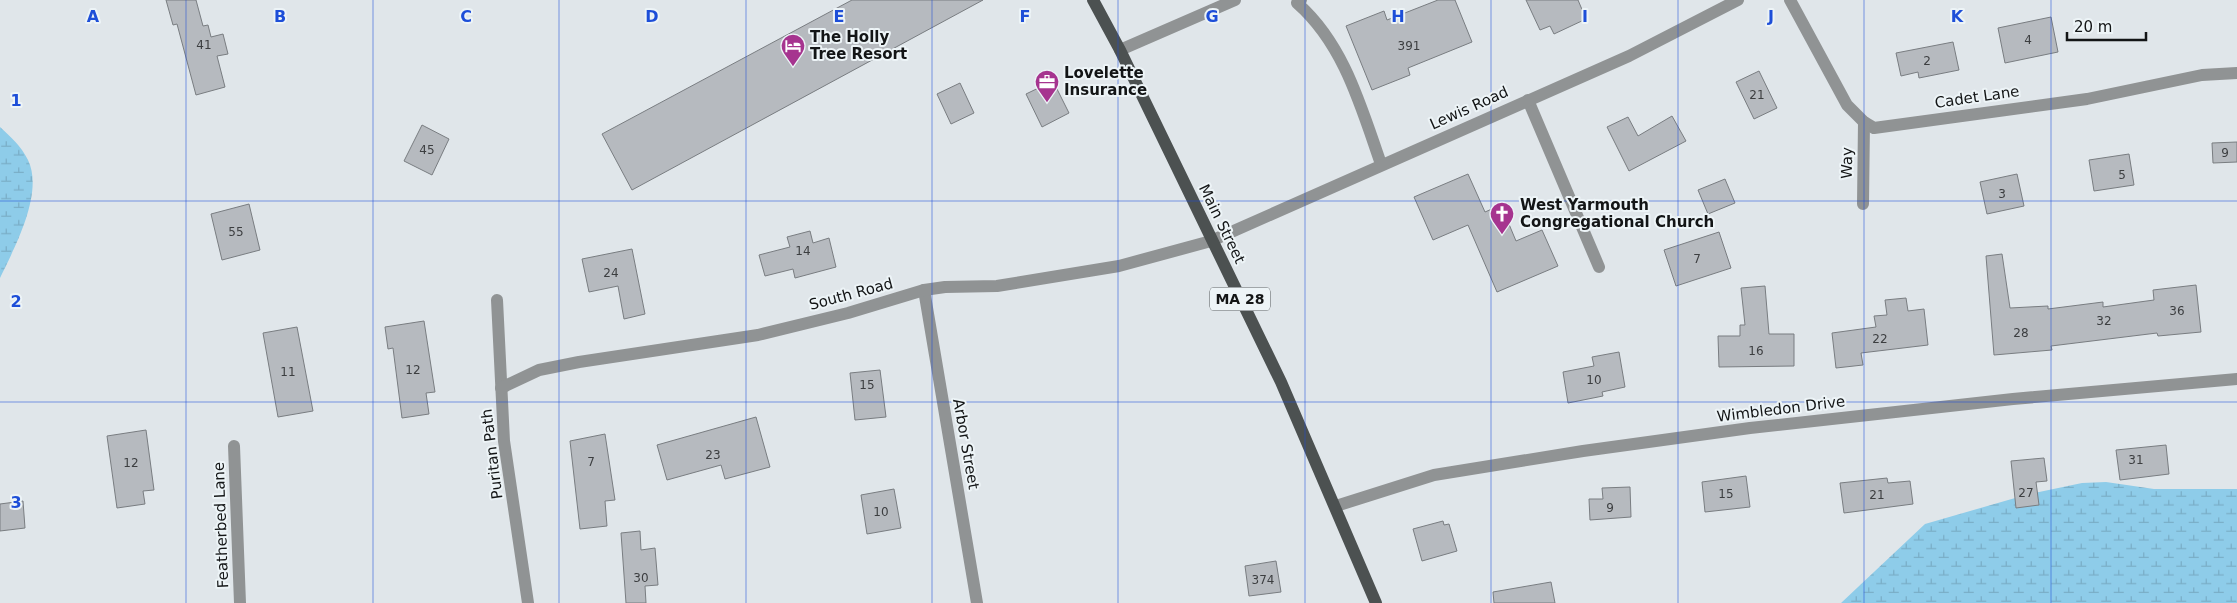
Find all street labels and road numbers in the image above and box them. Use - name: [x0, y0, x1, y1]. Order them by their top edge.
- street label: Cadet Lane: [1933, 82, 2021, 112]
- street label: Lewis Road: [1427, 83, 1511, 133]
- street label: Way: [1838, 147, 1856, 179]
- street label: Main Street: [1195, 181, 1249, 267]
- street label: South Road: [807, 274, 895, 314]
- road number: MA 28: [1210, 288, 1270, 310]
- street label: Wimbledon Drive: [1716, 392, 1846, 426]
- street label: Arbor Street: [949, 397, 983, 491]
- street label: Puritan Path: [478, 408, 506, 500]
- street label: Featherbed Lane: [210, 462, 232, 588]

